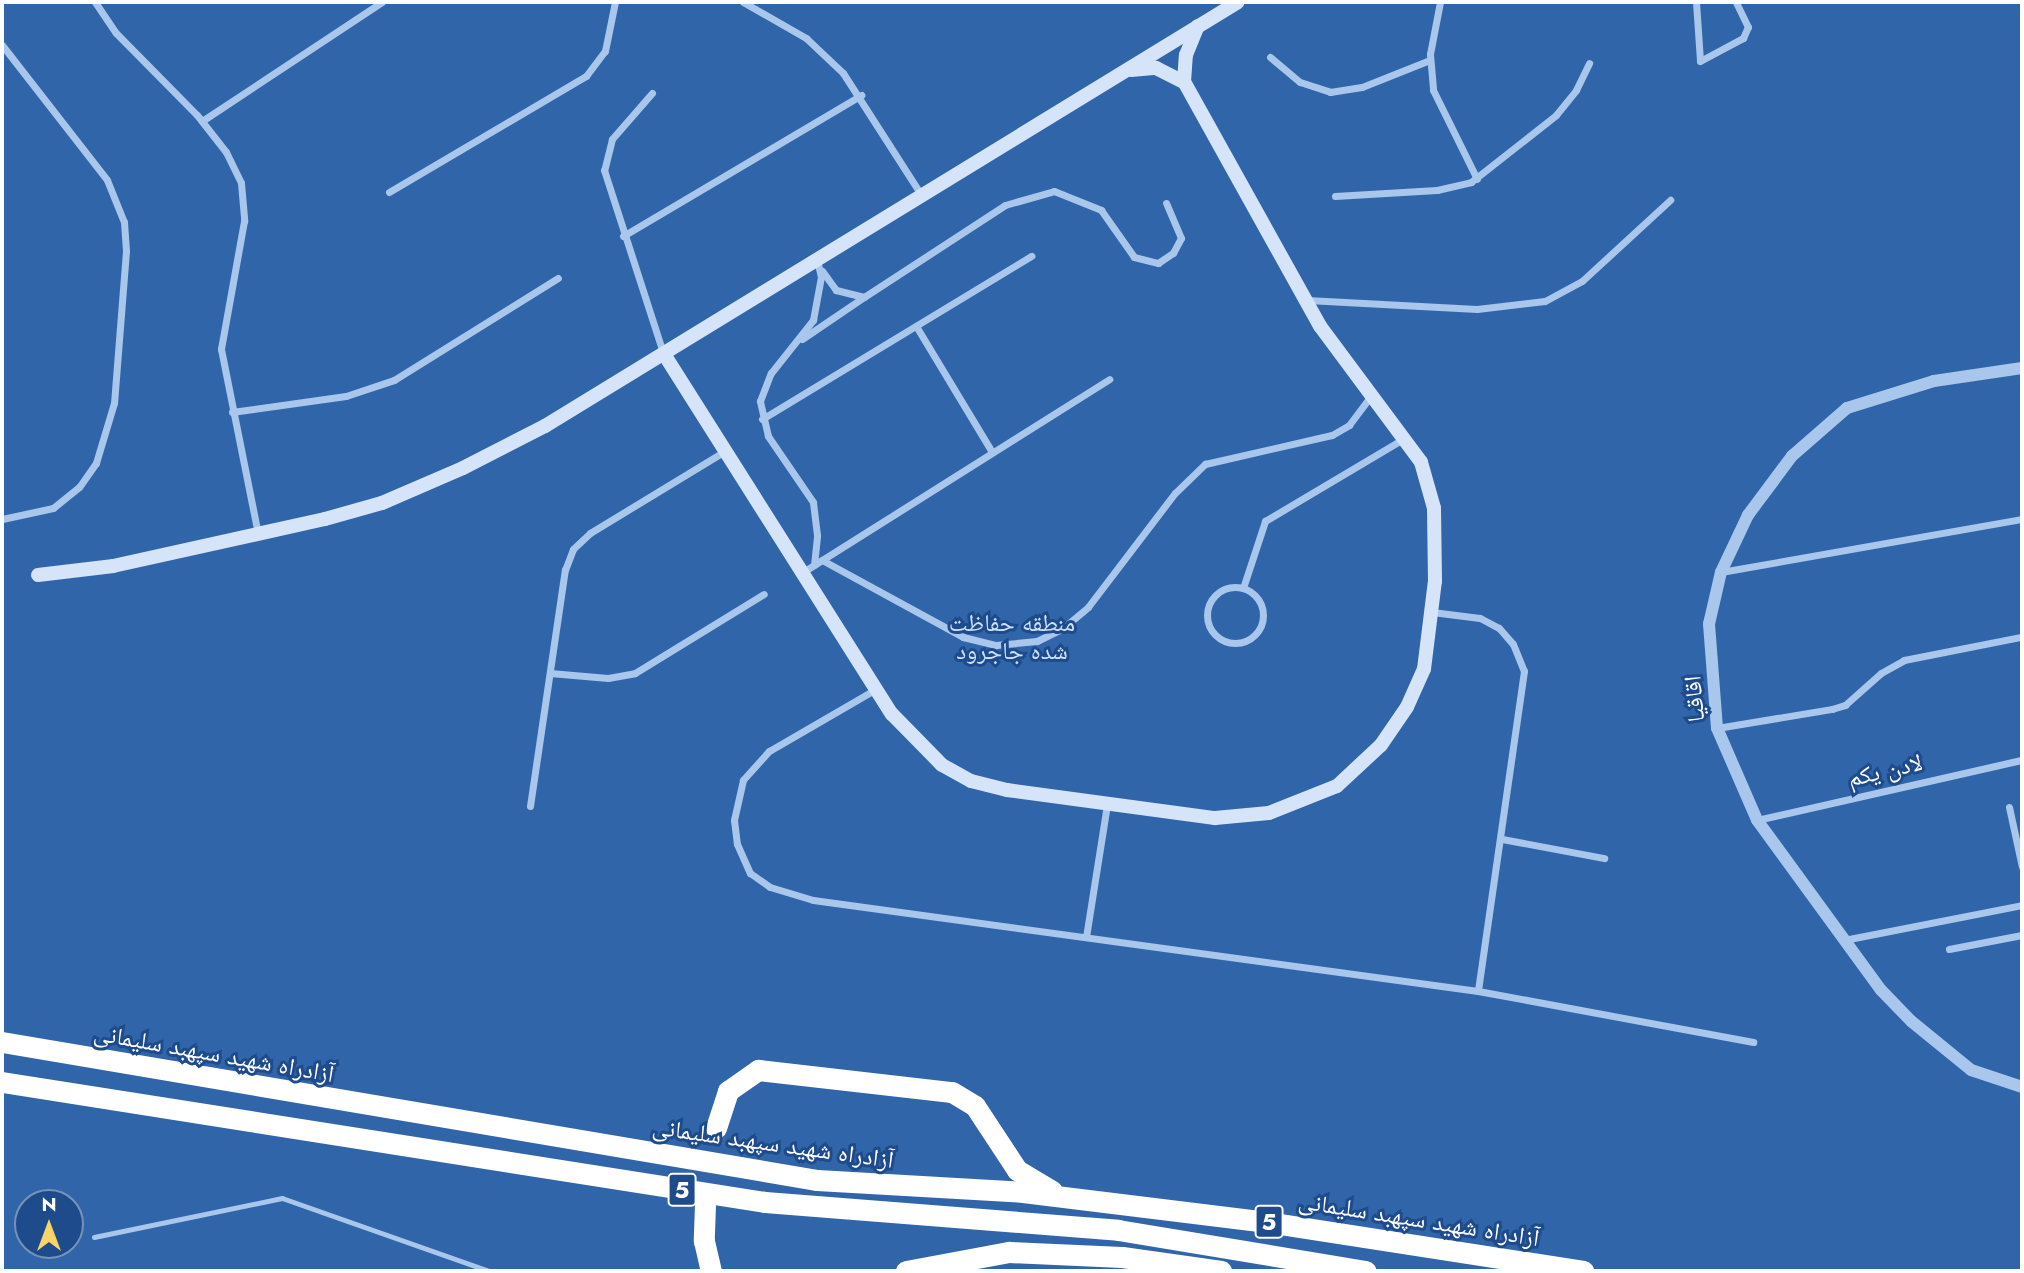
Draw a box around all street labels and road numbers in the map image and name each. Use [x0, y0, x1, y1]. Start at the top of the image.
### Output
street label: اقاقیا [1678, 675, 1710, 723]
street label: لادن یکم [1845, 747, 1925, 793]
street label: آزادراه شهید سپهبد سلیمانی [92, 1018, 336, 1088]
street label: آزادراه شهید سپهبد سلیمانی [651, 1112, 895, 1174]
road number: 5 [666, 1170, 698, 1210]
street label: آزادراه شهید سپهبد سلیمانی [1297, 1186, 1541, 1252]
road number: 5 [1253, 1203, 1285, 1242]

